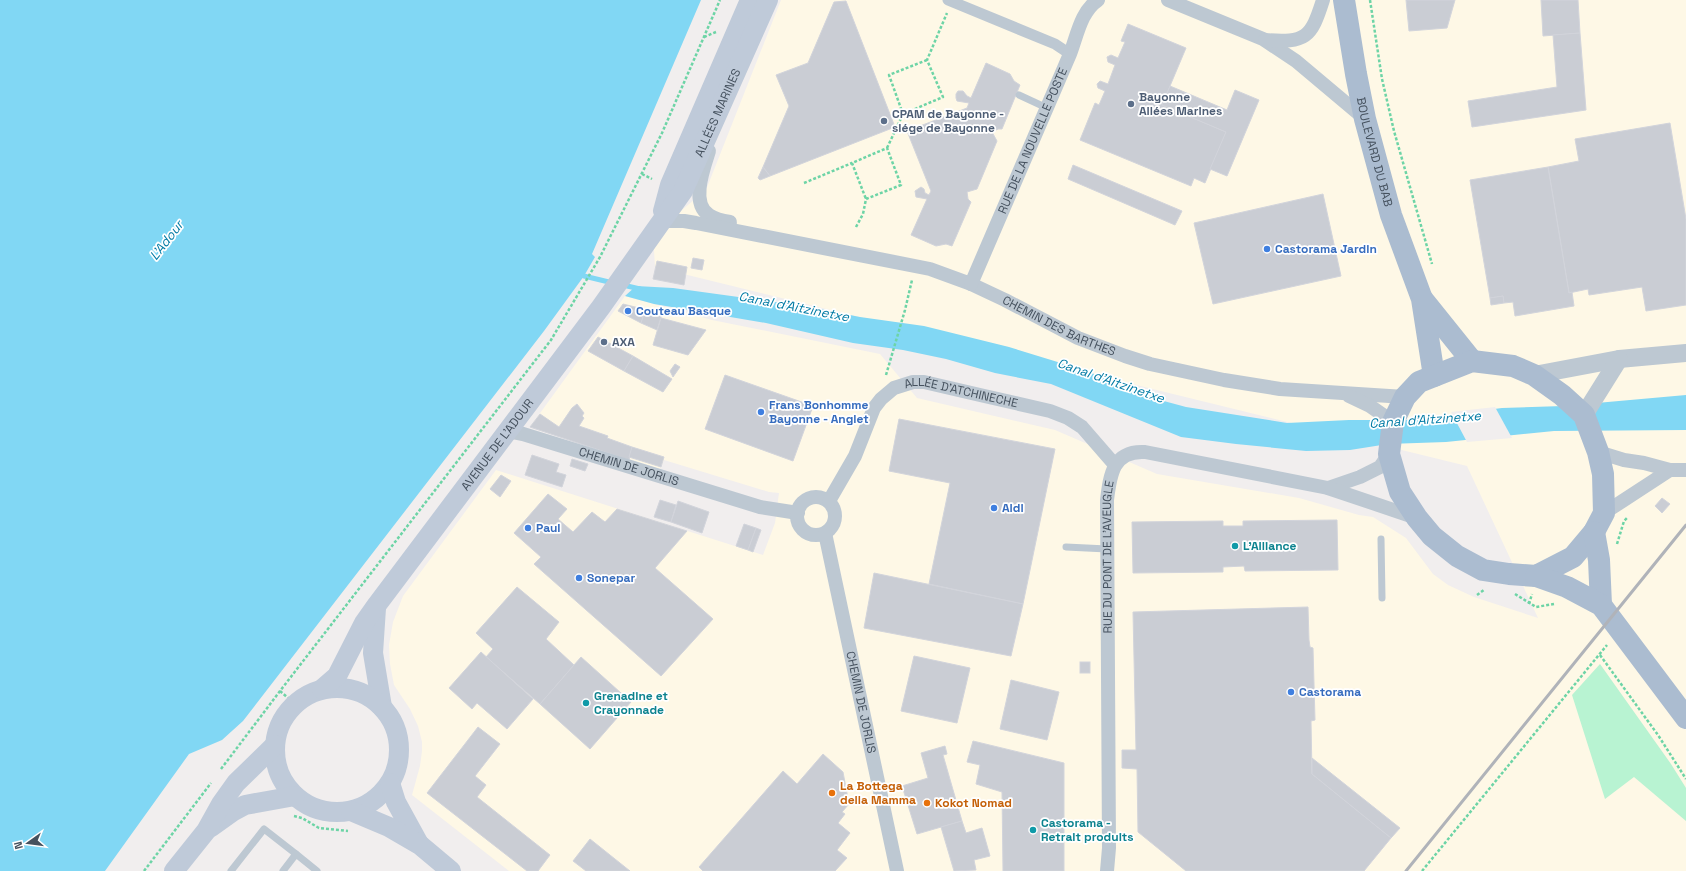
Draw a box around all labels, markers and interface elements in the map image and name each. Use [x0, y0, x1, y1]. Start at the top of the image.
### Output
street label: RUE DE LA NOUVELLE POSTE [994, 65, 1071, 216]
street label: ALLÉES MARINES [691, 66, 744, 160]
place label: Bayonne Allées Marines [1139, 89, 1222, 119]
street label: BOULEVARD DU BAB [1353, 96, 1396, 209]
marker: Bayonne Allées Marines [1126, 99, 1136, 109]
place label: CPAM de Bayonne - siége de Bayonne [892, 106, 1004, 136]
marker: CPAM de Bayonne - siége de Bayonne [879, 116, 889, 126]
water label: L'Adour [146, 216, 188, 263]
place label: Castorama Jardin [1275, 241, 1377, 257]
marker: Castorama Jardin [1262, 244, 1272, 254]
water label: Canal d'Aitzinetxe [737, 287, 852, 326]
street label: CHEMIN DES BARTHES [1000, 292, 1118, 360]
place label: Couteau Basque [636, 303, 731, 319]
marker: Couteau Basque [623, 306, 633, 316]
place label: AXA [612, 334, 635, 350]
marker: AXA [599, 337, 609, 347]
water label: Canal d'Aitzinetxe [1055, 354, 1168, 407]
street label: ALLÉE D'ATCHINECHE [902, 374, 1020, 411]
street label: AVENUE DE L'ADOUR [458, 395, 537, 494]
place label: Frans Bonhomme Bayonne - Anglet [769, 397, 869, 427]
marker: Frans Bonhomme Bayonne - Anglet [756, 407, 766, 417]
water label: Canal d'Aitzinetxe [1369, 407, 1483, 432]
street label: CHEMIN DE JORLIS [577, 444, 681, 490]
street label: RUE DU PONT DE L'AVEUGLE [1099, 479, 1118, 634]
place label: Aldi [1002, 500, 1024, 516]
marker: Aldi [989, 503, 999, 513]
place label: Paul [536, 520, 560, 536]
marker: Paul [523, 523, 533, 533]
place label: L'Alliance [1243, 538, 1297, 554]
marker: L'Alliance [1230, 541, 1240, 551]
place label: Sonepar [587, 570, 636, 586]
marker: Sonepar [574, 573, 584, 583]
street label: CHEMIN DE JORLIS [842, 650, 880, 755]
place label: Castorama [1299, 684, 1361, 700]
marker: Castorama [1286, 687, 1296, 697]
place label: Grenadine et Crayonnade [594, 688, 668, 718]
marker: Grenadine et Crayonnade [581, 698, 591, 708]
place label: La Bottega della Mamma [840, 778, 916, 808]
marker: La Bottega della Mamma [827, 788, 837, 798]
place label: Kokot Nomad [935, 795, 1012, 811]
marker: Kokot Nomad [922, 798, 932, 808]
place label: Castorama - Retrait produits [1041, 815, 1134, 845]
north arrow [8, 823, 48, 863]
marker: Castorama - Retrait produits [1028, 825, 1038, 835]
text: N [11, 840, 26, 851]

